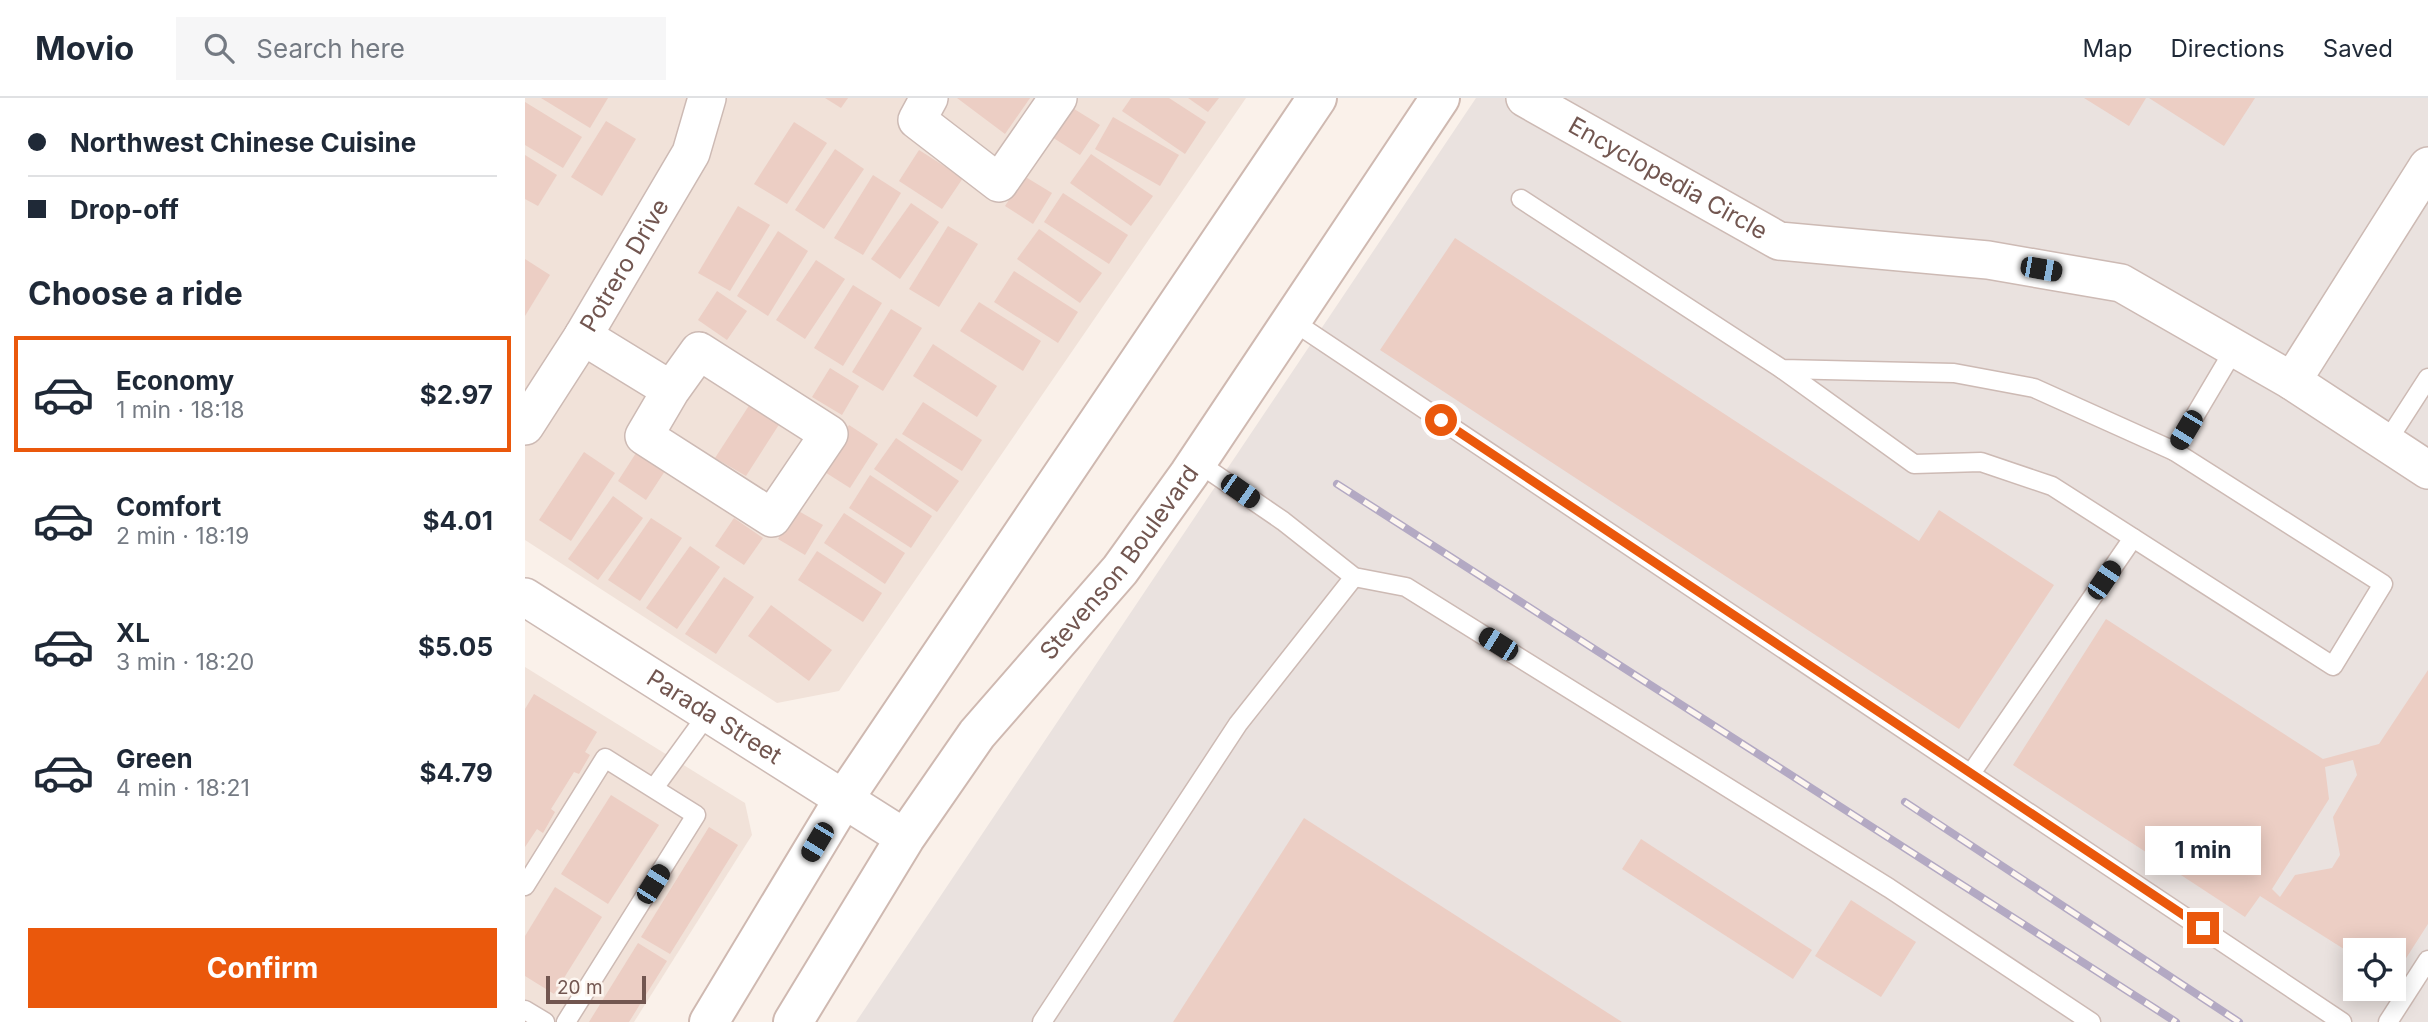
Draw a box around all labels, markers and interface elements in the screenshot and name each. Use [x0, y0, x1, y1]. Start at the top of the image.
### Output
search box [176, 17, 666, 80]
text: Movio [35, 28, 134, 68]
icon: search [200, 29, 238, 67]
text: Search here [256, 33, 405, 64]
text: Map [2083, 34, 2132, 63]
text: Directions [2170, 34, 2285, 63]
text: Saved [2323, 34, 2393, 63]
street label: Encyclopedia Circle [1564, 110, 1773, 246]
text: Northwest Chinese Cuisine [70, 127, 416, 158]
street label: Potrero Drive [574, 193, 675, 337]
text: Drop-off [70, 194, 179, 225]
car [2019, 255, 2064, 283]
text: Choose a ride [28, 274, 243, 313]
icon: car [32, 363, 95, 426]
text: Economy [116, 365, 234, 396]
text: $2.97 [420, 379, 493, 410]
text: 1 min · 18:18 [116, 396, 245, 424]
route start [1425, 404, 1457, 436]
car [2167, 407, 2206, 453]
street label: Stevenson Boulevard [1034, 459, 1205, 665]
car [1217, 470, 1264, 512]
icon: car [32, 489, 95, 552]
text: Comfort [116, 491, 221, 522]
text: $4.01 [423, 505, 493, 536]
text: 2 min · 18:19 [116, 522, 249, 550]
car [2084, 557, 2125, 603]
icon: car [32, 615, 95, 678]
text: XL [116, 617, 150, 648]
car [1475, 624, 1522, 664]
text: $5.05 [418, 631, 493, 662]
text: 3 min · 18:20 [116, 648, 254, 676]
street label: Parada Street [642, 663, 787, 770]
icon: car [32, 741, 95, 804]
text: Green [116, 743, 193, 774]
text: $4.79 [419, 757, 493, 788]
text: 4 min · 18:21 [116, 774, 250, 802]
car [798, 819, 837, 865]
callout: 1 min [2145, 826, 2261, 876]
text: 1 min [2175, 836, 2231, 864]
car [633, 861, 674, 907]
route end [2187, 912, 2219, 944]
button: Confirm [28, 928, 497, 1008]
map controls [2343, 938, 2406, 1001]
button: locate [2343, 938, 2406, 1001]
scale bar [546, 973, 646, 1005]
text: 20 m [557, 976, 603, 999]

